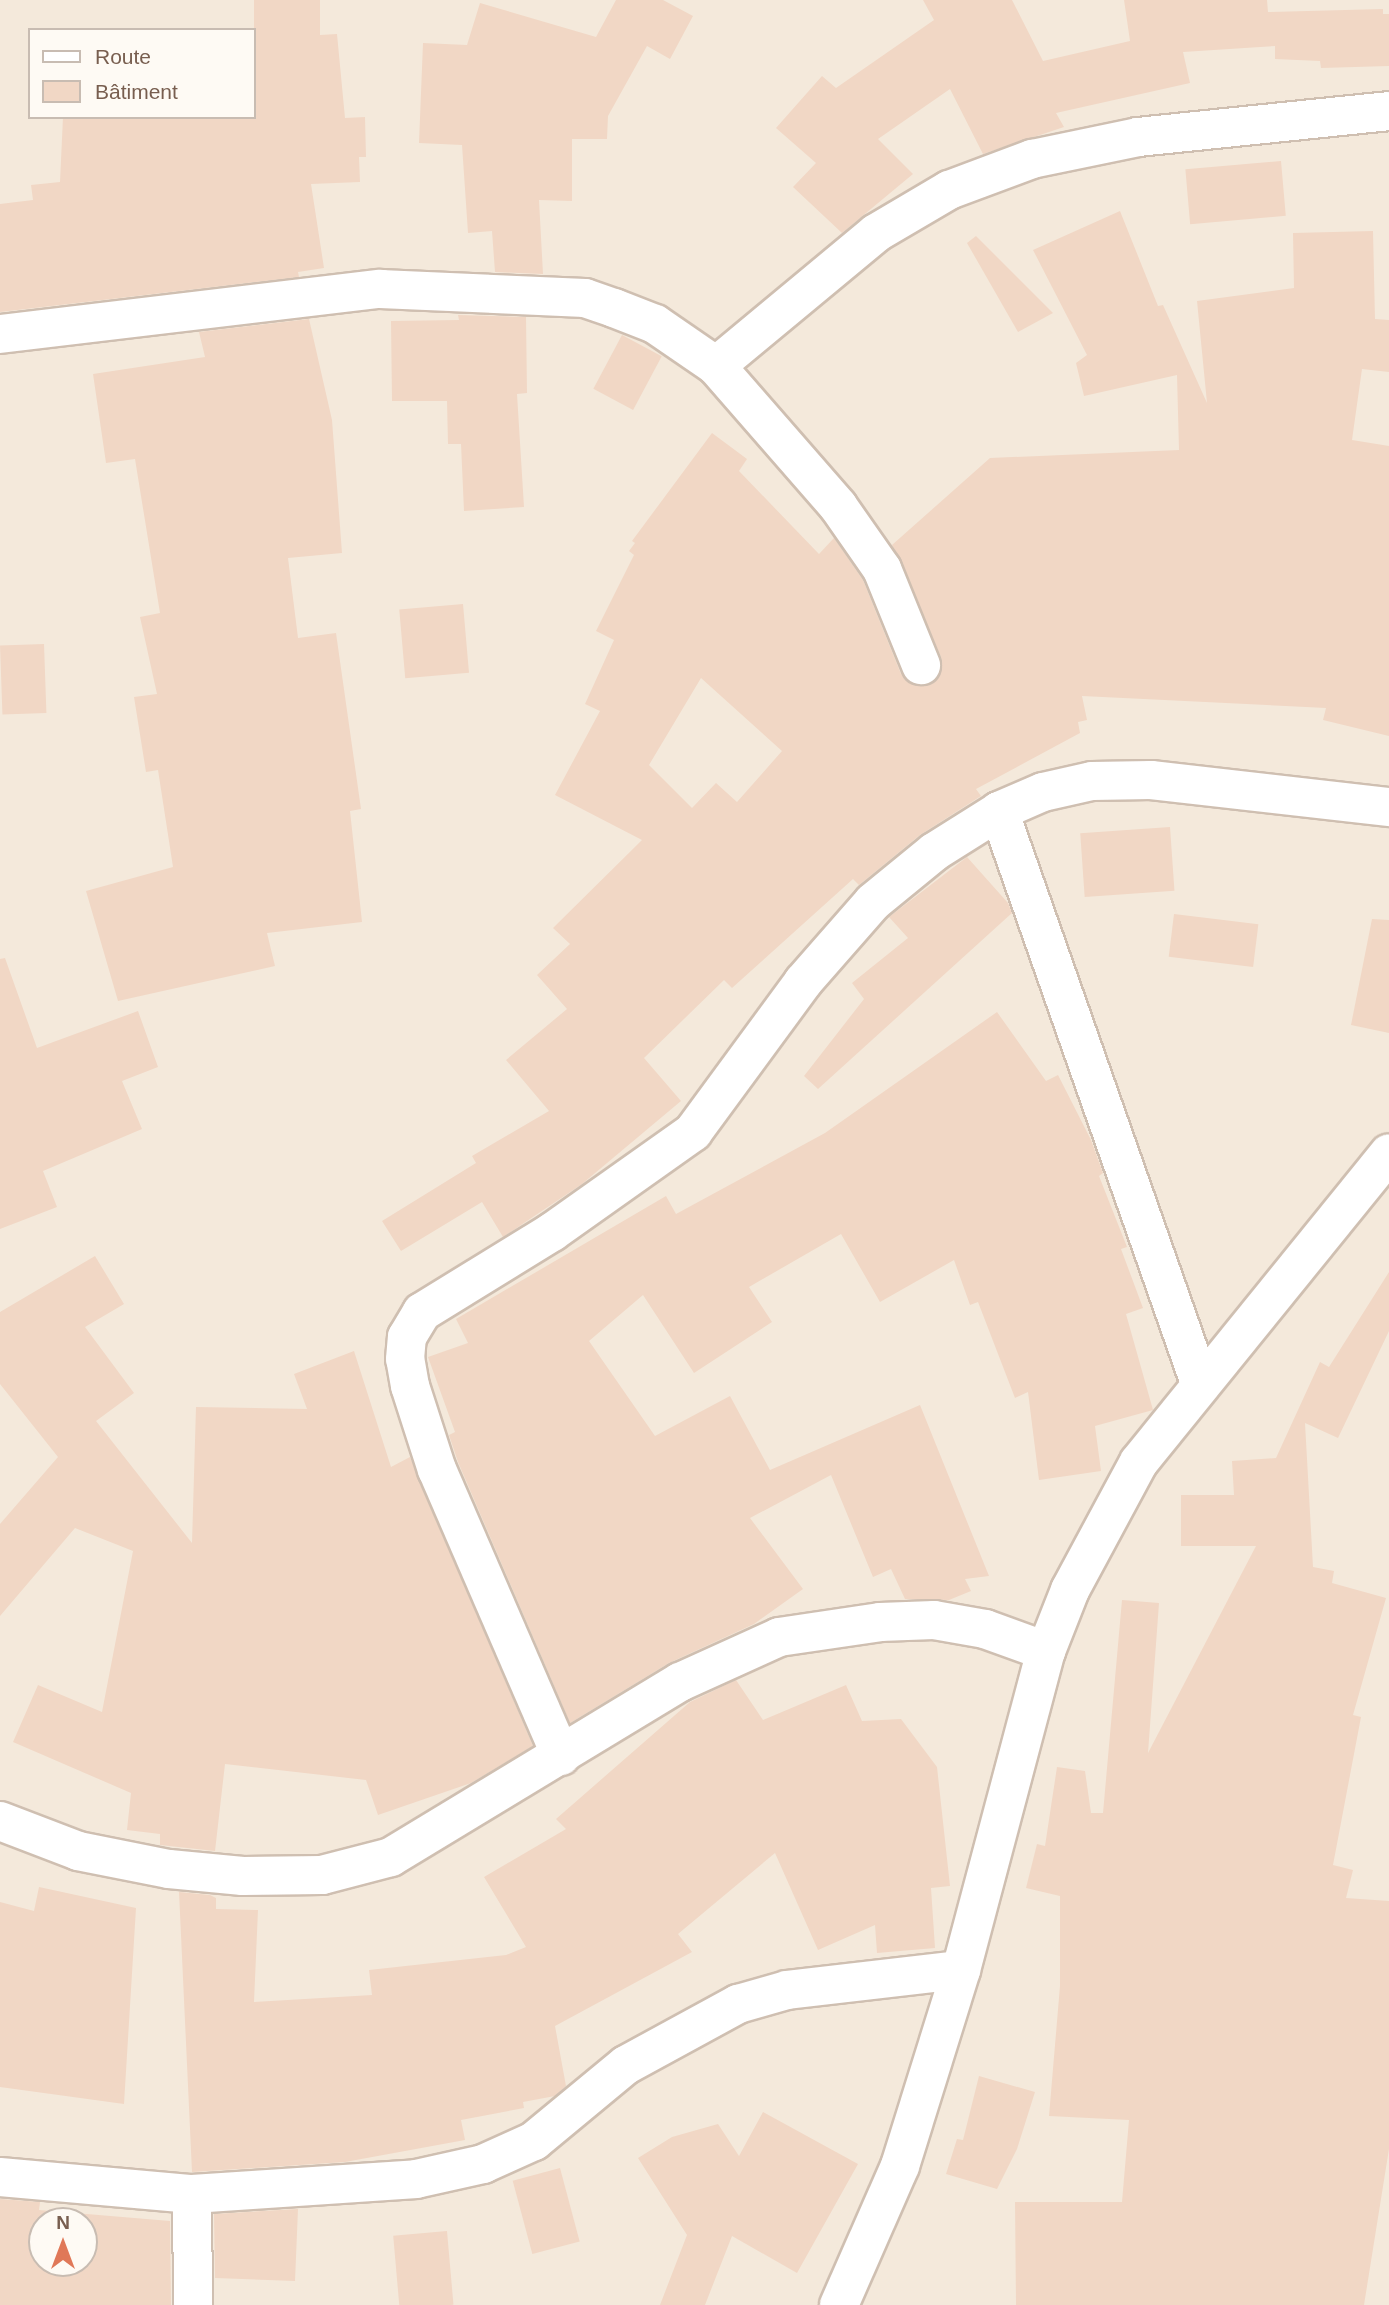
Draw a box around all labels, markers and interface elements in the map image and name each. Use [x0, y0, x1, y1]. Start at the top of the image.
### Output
legend [28, 28, 256, 119]
text: Route [95, 45, 151, 68]
text: Bâtiment [95, 80, 178, 103]
north arrow [28, 2207, 98, 2277]
text: N [56, 2212, 70, 2233]

